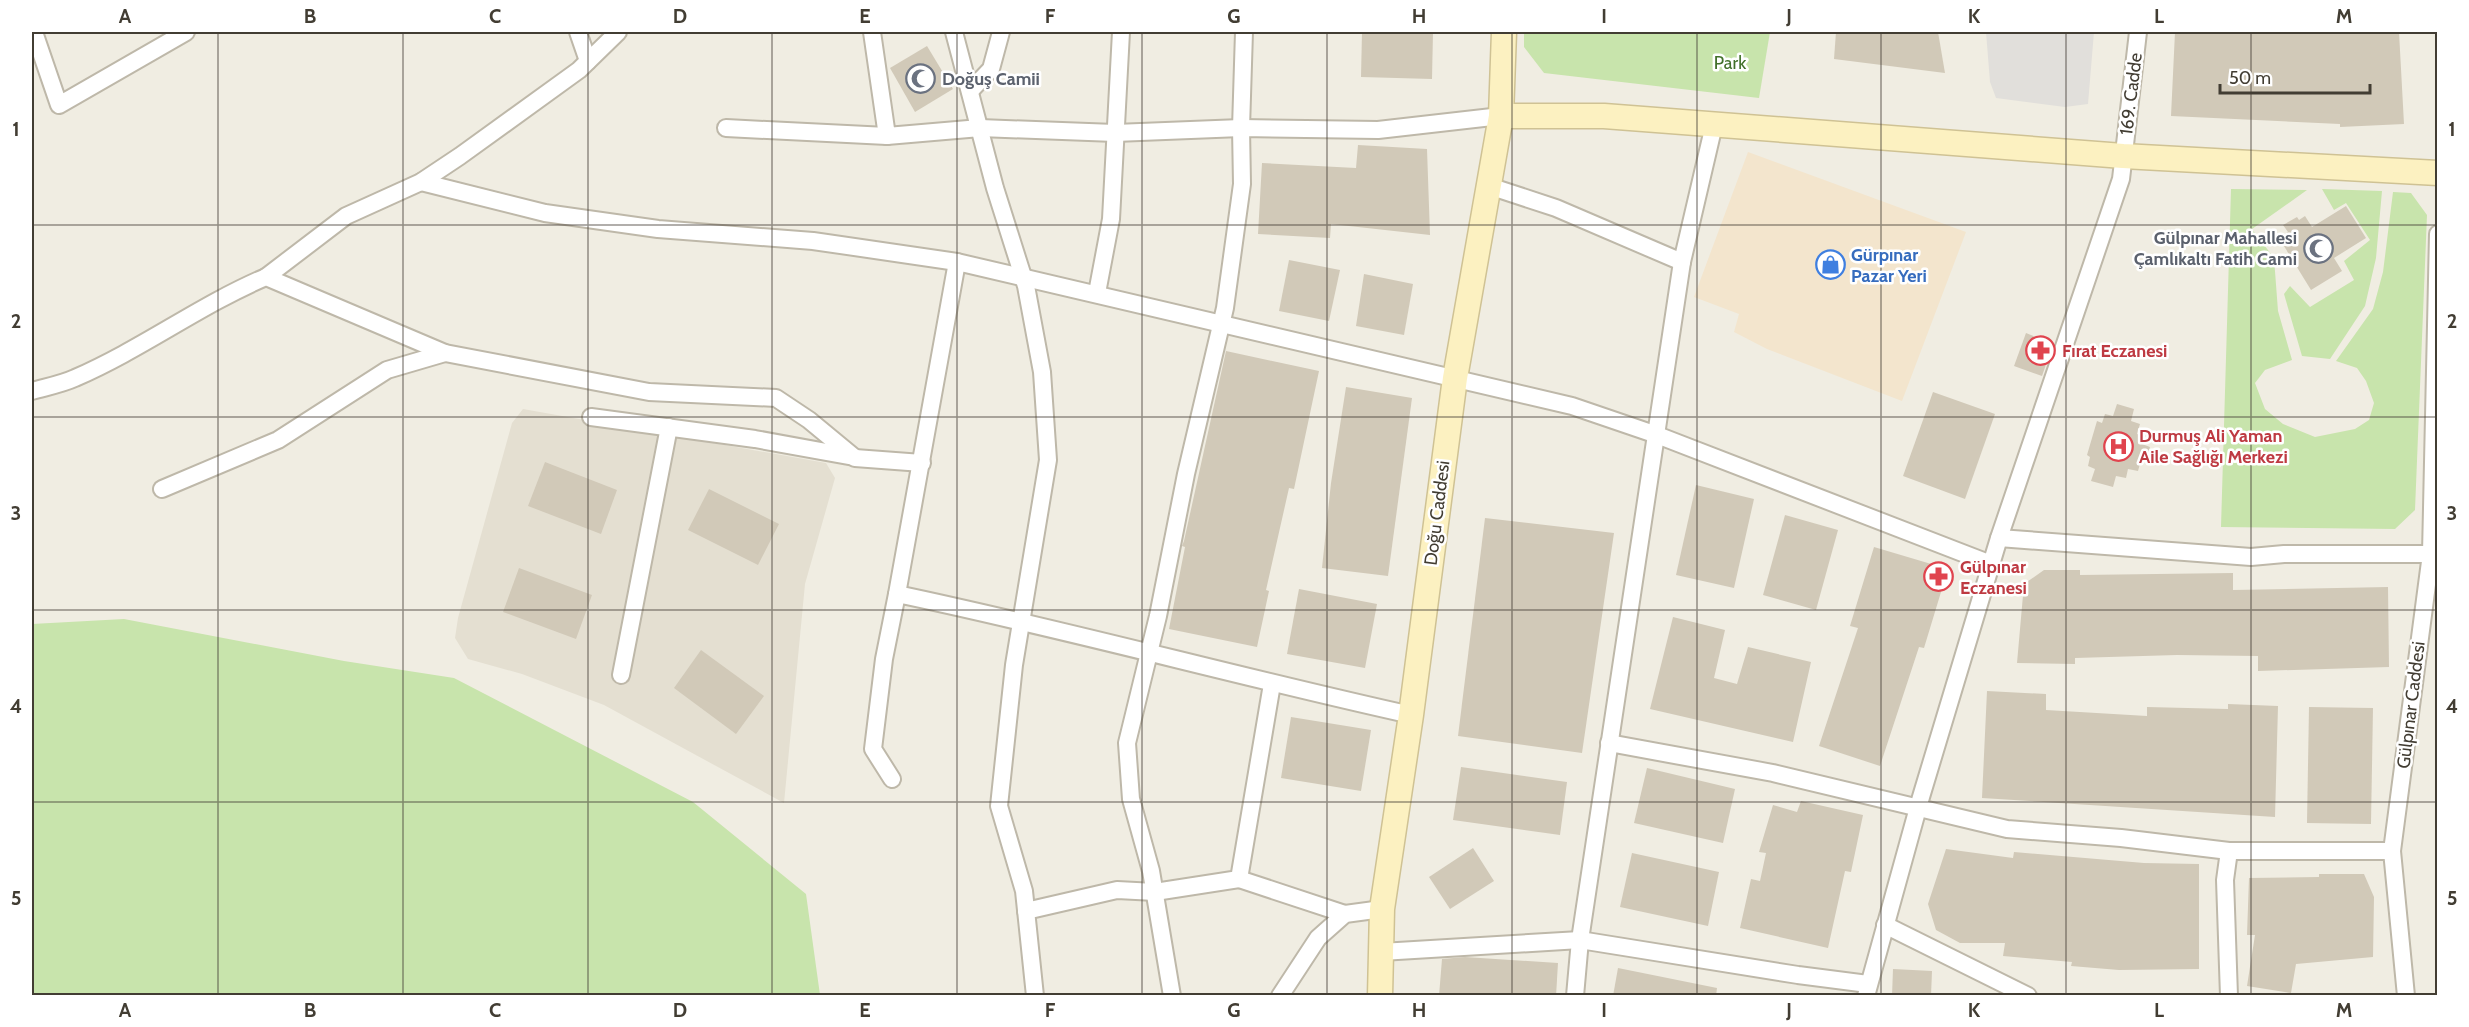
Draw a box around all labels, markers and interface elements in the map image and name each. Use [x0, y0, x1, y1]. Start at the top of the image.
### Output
text: A [119, 4, 132, 28]
text: B [304, 4, 316, 28]
text: C [489, 4, 501, 28]
text: D [673, 4, 687, 28]
text: E [859, 4, 871, 28]
text: F [1045, 4, 1056, 28]
text: G [1227, 4, 1241, 28]
text: H [1412, 4, 1426, 28]
text: I [1601, 4, 1607, 28]
text: J [1785, 4, 1792, 28]
text: K [1968, 4, 1981, 28]
text: L [2154, 4, 2164, 28]
text: M [2336, 4, 2352, 28]
park label: Park [1714, 52, 1747, 74]
street label: 169. Cadde [2115, 52, 2147, 136]
scale bar [2220, 57, 2370, 95]
mosque icon: Doğuş Camii [905, 63, 937, 95]
text: 50 m [2229, 67, 2271, 89]
place label: Doğuş Camii [942, 68, 1040, 90]
text: 1 [12, 117, 20, 141]
text: 1 [2448, 117, 2456, 141]
place label: Gülpınar Mahallesi Çamlıkaltı Fatih Cami [2134, 227, 2297, 270]
mosque icon: Gülpınar Mahallesi Çamlıkaltı Fatih Cami [2302, 232, 2334, 264]
place label: Gürpınar Pazar Yeri [1851, 244, 1927, 287]
shop icon: Gürpınar Pazar Yeri [1814, 249, 1846, 281]
text: 2 [11, 309, 21, 333]
text: 2 [2447, 309, 2457, 333]
pharmacy icon: Fırat Eczanesi [2025, 335, 2057, 367]
place label: Fırat Eczanesi [2062, 340, 2167, 362]
place label: Durmuş Ali Yaman Aile Sağlığı Merkezi [2139, 425, 2288, 468]
hospital icon: Durmuş Ali Yaman Aile Sağlığı Merkezi [2102, 430, 2134, 462]
street label: Doğu Caddesi [1420, 459, 1454, 567]
text: 3 [11, 501, 21, 525]
text: 3 [2447, 501, 2457, 525]
place label: Gülpınar Eczanesi [1960, 556, 2027, 599]
pharmacy icon: Gülpınar Eczanesi [1923, 561, 1955, 593]
street label: Gülpınar Caddesi [2392, 640, 2430, 770]
text: 4 [10, 694, 22, 718]
text: 4 [2446, 694, 2458, 718]
text: 5 [11, 886, 21, 910]
text: 5 [2447, 886, 2457, 910]
text: A [119, 998, 132, 1022]
text: B [304, 998, 316, 1022]
text: C [489, 998, 501, 1022]
text: D [673, 998, 687, 1022]
text: E [859, 998, 871, 1022]
text: F [1045, 998, 1056, 1022]
text: G [1227, 998, 1241, 1022]
text: H [1412, 998, 1426, 1022]
text: I [1601, 998, 1607, 1022]
text: J [1785, 998, 1792, 1022]
text: K [1968, 998, 1981, 1022]
text: L [2154, 998, 2164, 1022]
text: M [2336, 998, 2352, 1022]

